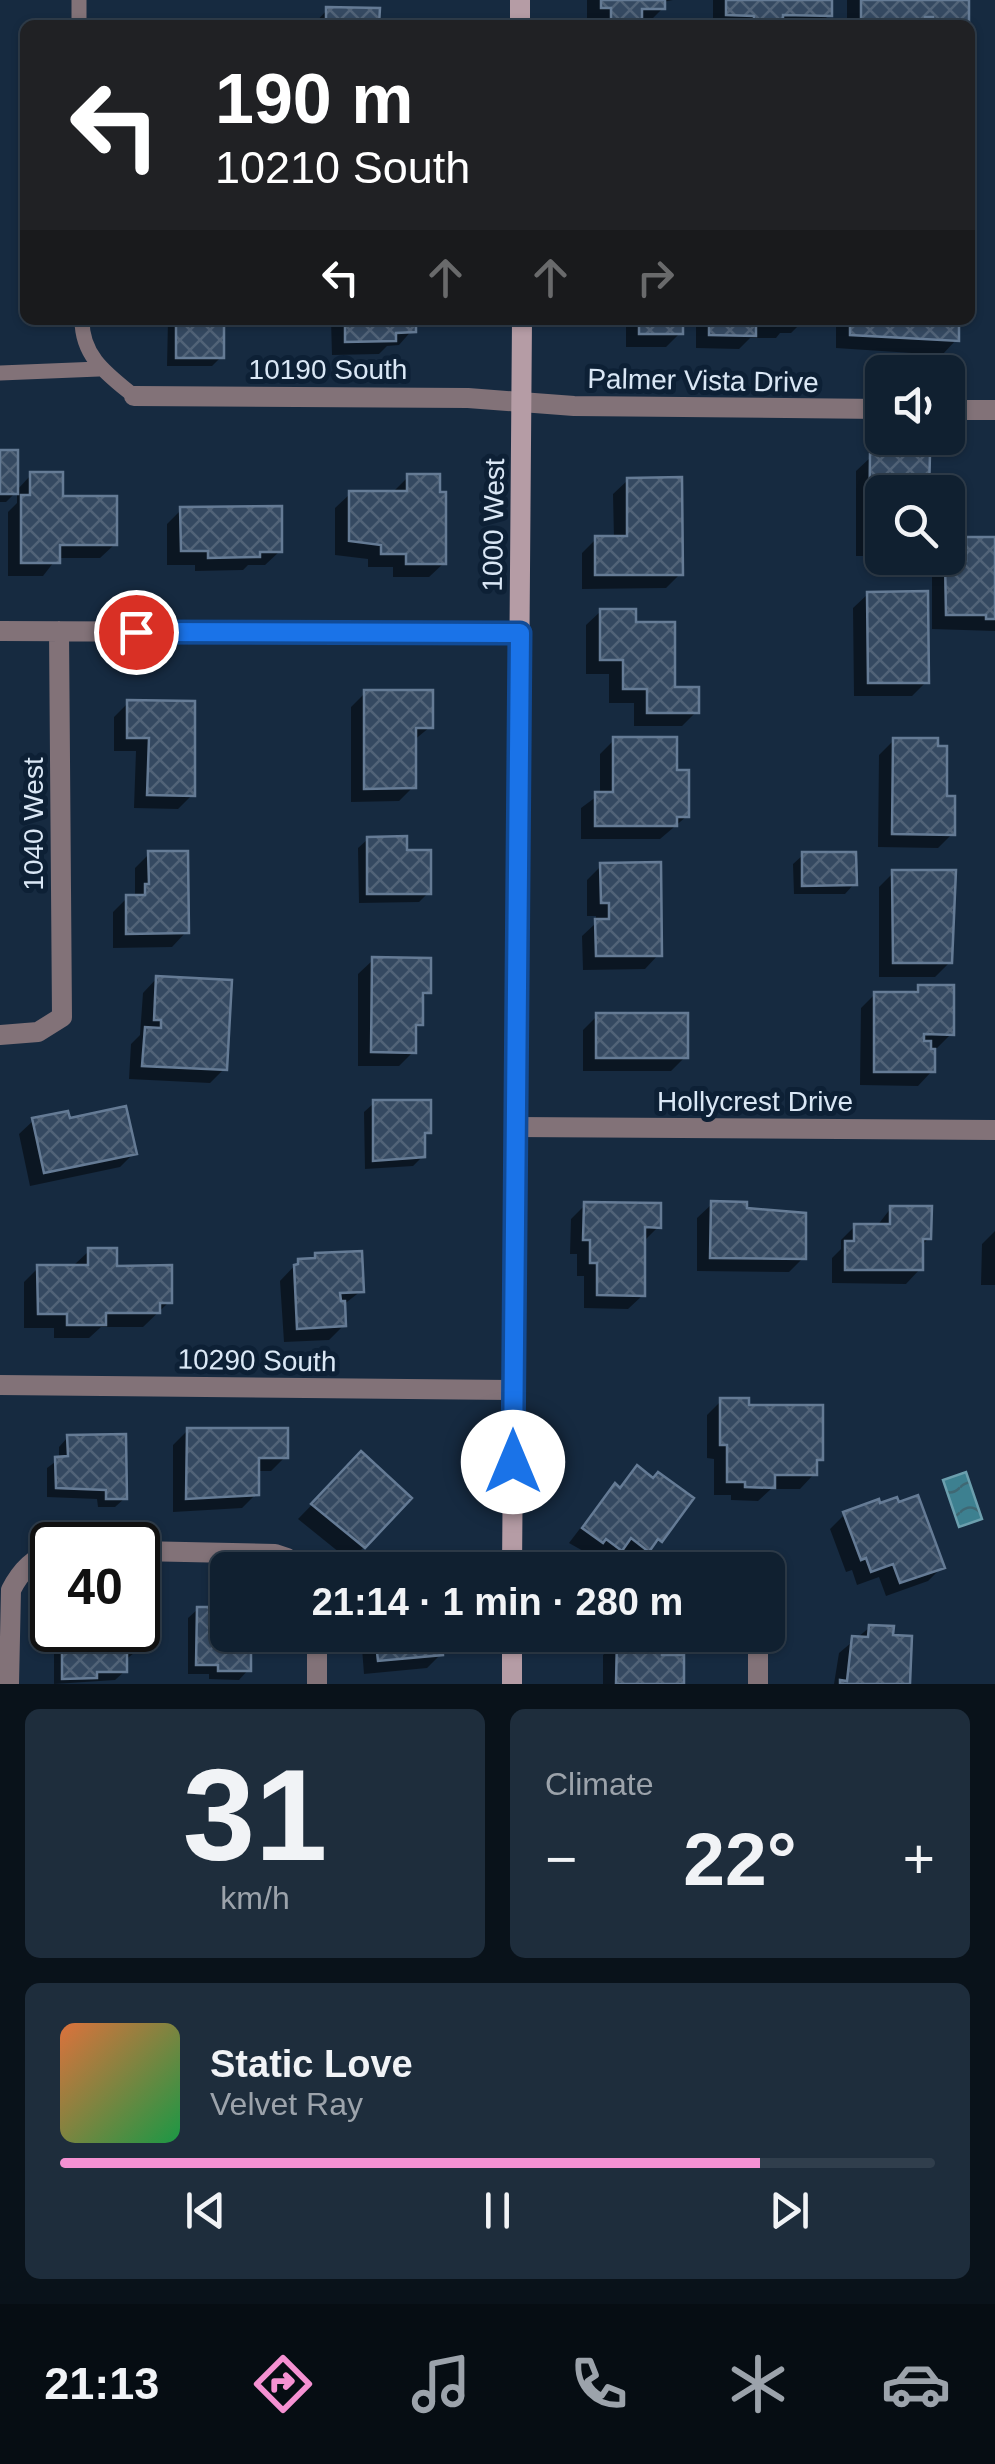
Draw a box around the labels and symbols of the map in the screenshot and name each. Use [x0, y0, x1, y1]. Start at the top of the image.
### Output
street label: 10190 South [249, 354, 407, 385]
street label: Palmer Vista Drive [587, 363, 819, 398]
street label: 1000 West [477, 458, 510, 592]
pin [94, 590, 179, 675]
street label: 1040 West [18, 757, 49, 891]
street label: Hollycrest Drive [657, 1086, 853, 1117]
street label: 10290 South [177, 1344, 337, 1377]
position arrow [461, 1410, 565, 1514]
speed limit sign: 40 [30, 1522, 160, 1652]

